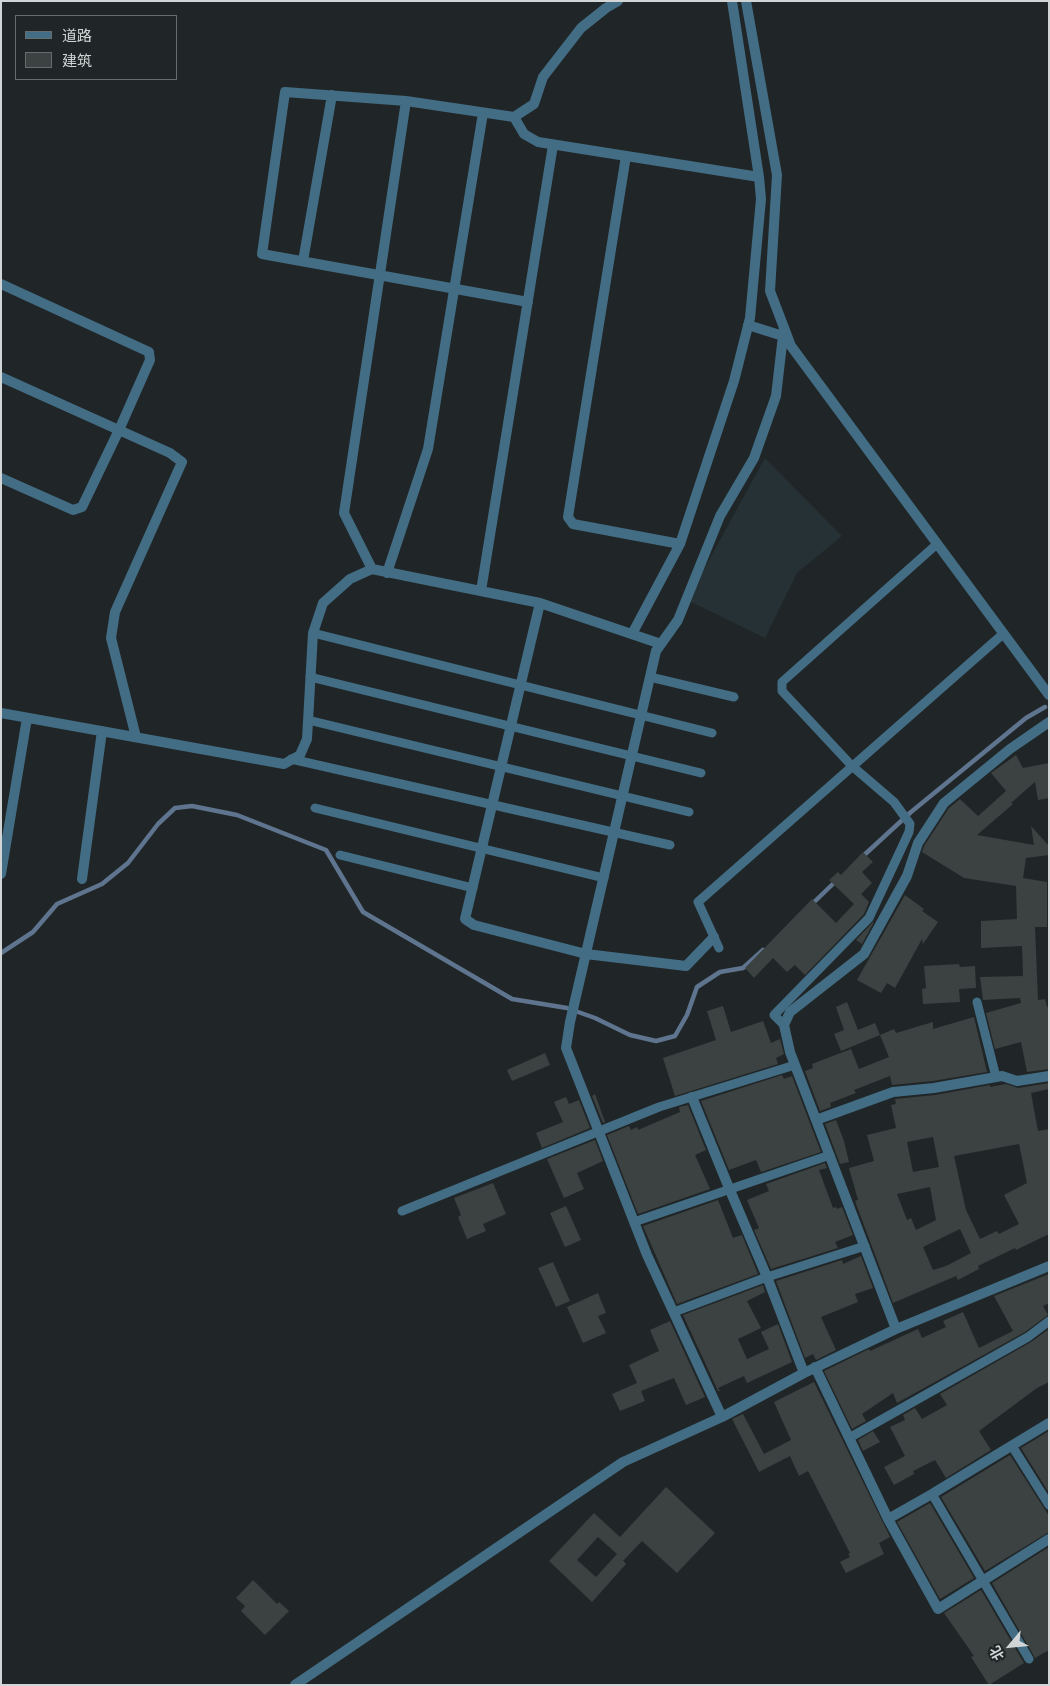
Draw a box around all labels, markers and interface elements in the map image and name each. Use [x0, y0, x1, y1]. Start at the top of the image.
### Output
legend [15, 15, 178, 80]
text: 道路 [62, 26, 92, 44]
text: 建筑 [62, 51, 92, 69]
north arrow [985, 1621, 1035, 1671]
text: 北 [986, 1643, 1007, 1663]

